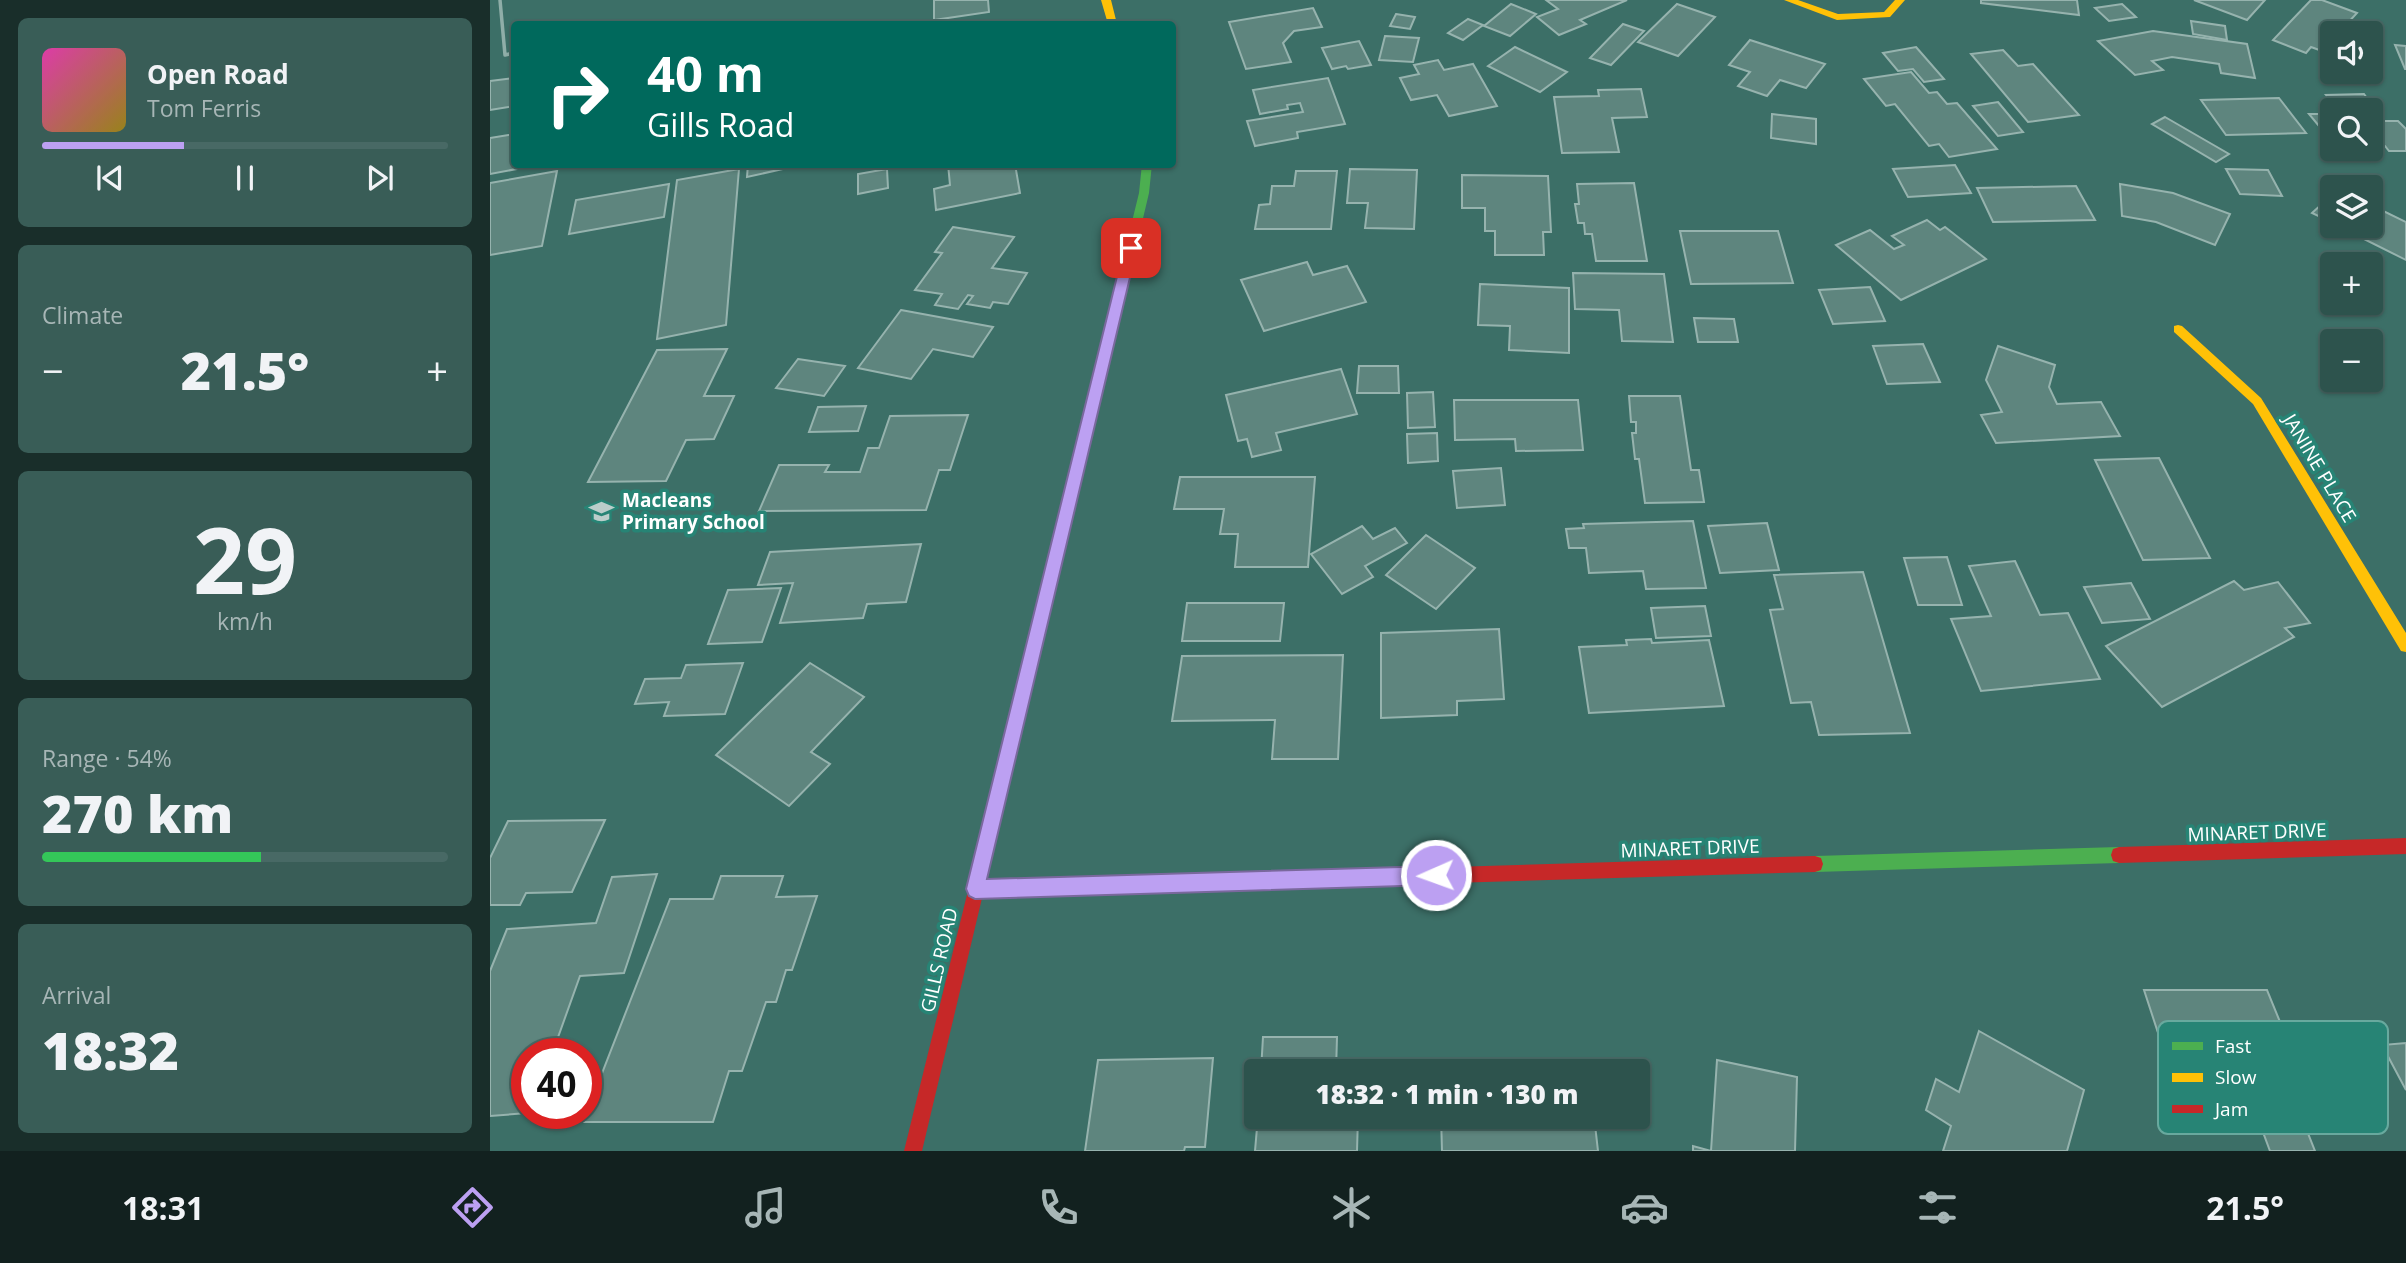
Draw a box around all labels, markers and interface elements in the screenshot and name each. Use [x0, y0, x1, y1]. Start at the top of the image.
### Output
map controls [2320, 21, 2383, 392]
button: sound [2320, 21, 2383, 84]
text: 40 m [647, 40, 764, 106]
icon: right [532, 49, 623, 140]
text: Open Road [147, 56, 289, 92]
text: Tom Ferris [147, 92, 261, 124]
button: search [2320, 98, 2383, 161]
text: Gills Road [647, 103, 794, 146]
icon: previous [91, 159, 129, 197]
icon: pause [226, 159, 264, 197]
icon: next [361, 159, 399, 197]
button: layers [2320, 175, 2383, 238]
pin [1101, 218, 1161, 278]
icon: arrive [1112, 229, 1150, 267]
button: + [2320, 252, 2383, 315]
text: Climate [42, 299, 123, 331]
button: − [2320, 329, 2383, 392]
text: 21.5° [181, 334, 309, 405]
text: − [42, 344, 64, 396]
text: + [426, 344, 448, 396]
street label: JANINE PLACE [2276, 407, 2363, 527]
place label: Macleans Primary School [622, 487, 765, 535]
text: 29 [193, 497, 297, 621]
school or university icon: Macleans Primary School [588, 497, 616, 525]
text: km/h [217, 605, 273, 637]
text: Range · 54% [42, 742, 172, 774]
text: 270 km [42, 777, 233, 848]
street label: MINARET DRIVE [2187, 817, 2327, 847]
street label: MINARET DRIVE [1620, 833, 1760, 863]
position arrow [1399, 838, 1473, 912]
street label: GILLS ROAD [914, 905, 964, 1015]
text: Arrival [42, 979, 111, 1011]
text: 18:32 [42, 1014, 179, 1085]
legend [2158, 1021, 2388, 1134]
text: Fast [2215, 1033, 2251, 1059]
speed limit sign: 40 [511, 1038, 602, 1129]
text: Slow [2215, 1064, 2257, 1090]
text: 18:32 · 1 min · 130 m [1316, 1076, 1578, 1112]
text: Jam [2213, 1096, 2248, 1122]
icon: directions [448, 1183, 497, 1232]
icon: music [741, 1183, 790, 1232]
icon: phone [1034, 1183, 1083, 1232]
icon: climate [1327, 1183, 1376, 1232]
icon: car [1620, 1183, 1669, 1232]
icon: filters [1913, 1183, 1962, 1232]
text: 18:31 [122, 1186, 204, 1229]
text: 21.5° [2206, 1186, 2284, 1229]

